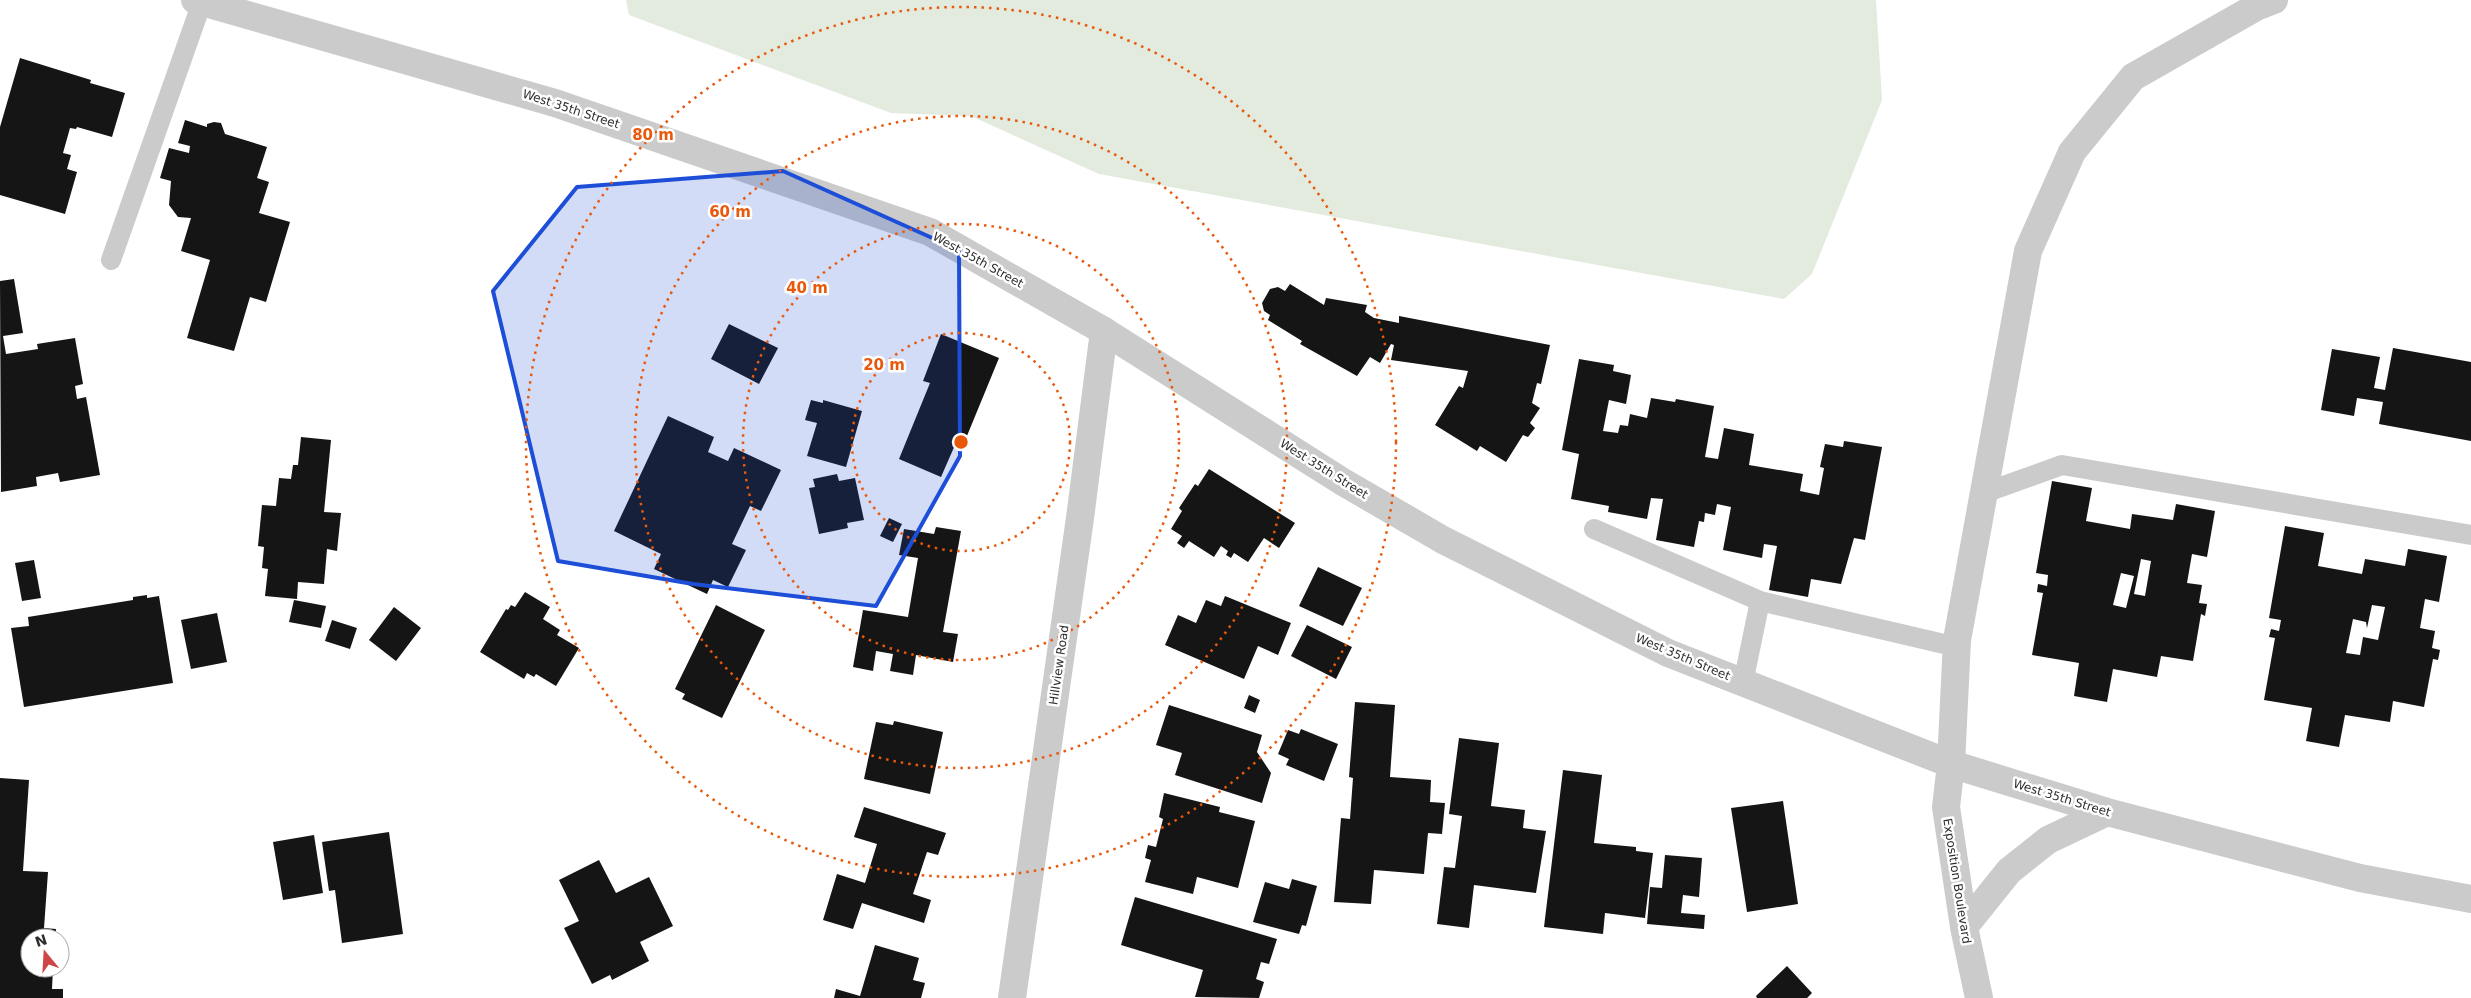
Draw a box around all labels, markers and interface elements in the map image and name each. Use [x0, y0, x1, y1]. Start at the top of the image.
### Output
street label: West 35th Street [521, 87, 622, 131]
text: 80 m [632, 126, 674, 144]
text: 60 m [709, 203, 751, 221]
street label: West 35th Street [930, 229, 1026, 291]
text: 40 m [786, 279, 828, 297]
text: 20 m [863, 356, 905, 374]
centre of rings [952, 433, 970, 451]
street label: West 35th Street [1277, 436, 1371, 502]
street label: Hillview Road [1046, 624, 1072, 706]
street label: West 35th Street [1634, 631, 1733, 683]
street label: West 35th Street [2012, 777, 2113, 820]
street label: Exposition Boulevard [1940, 817, 1974, 945]
north arrow [20, 928, 70, 978]
text: N [33, 931, 49, 950]

